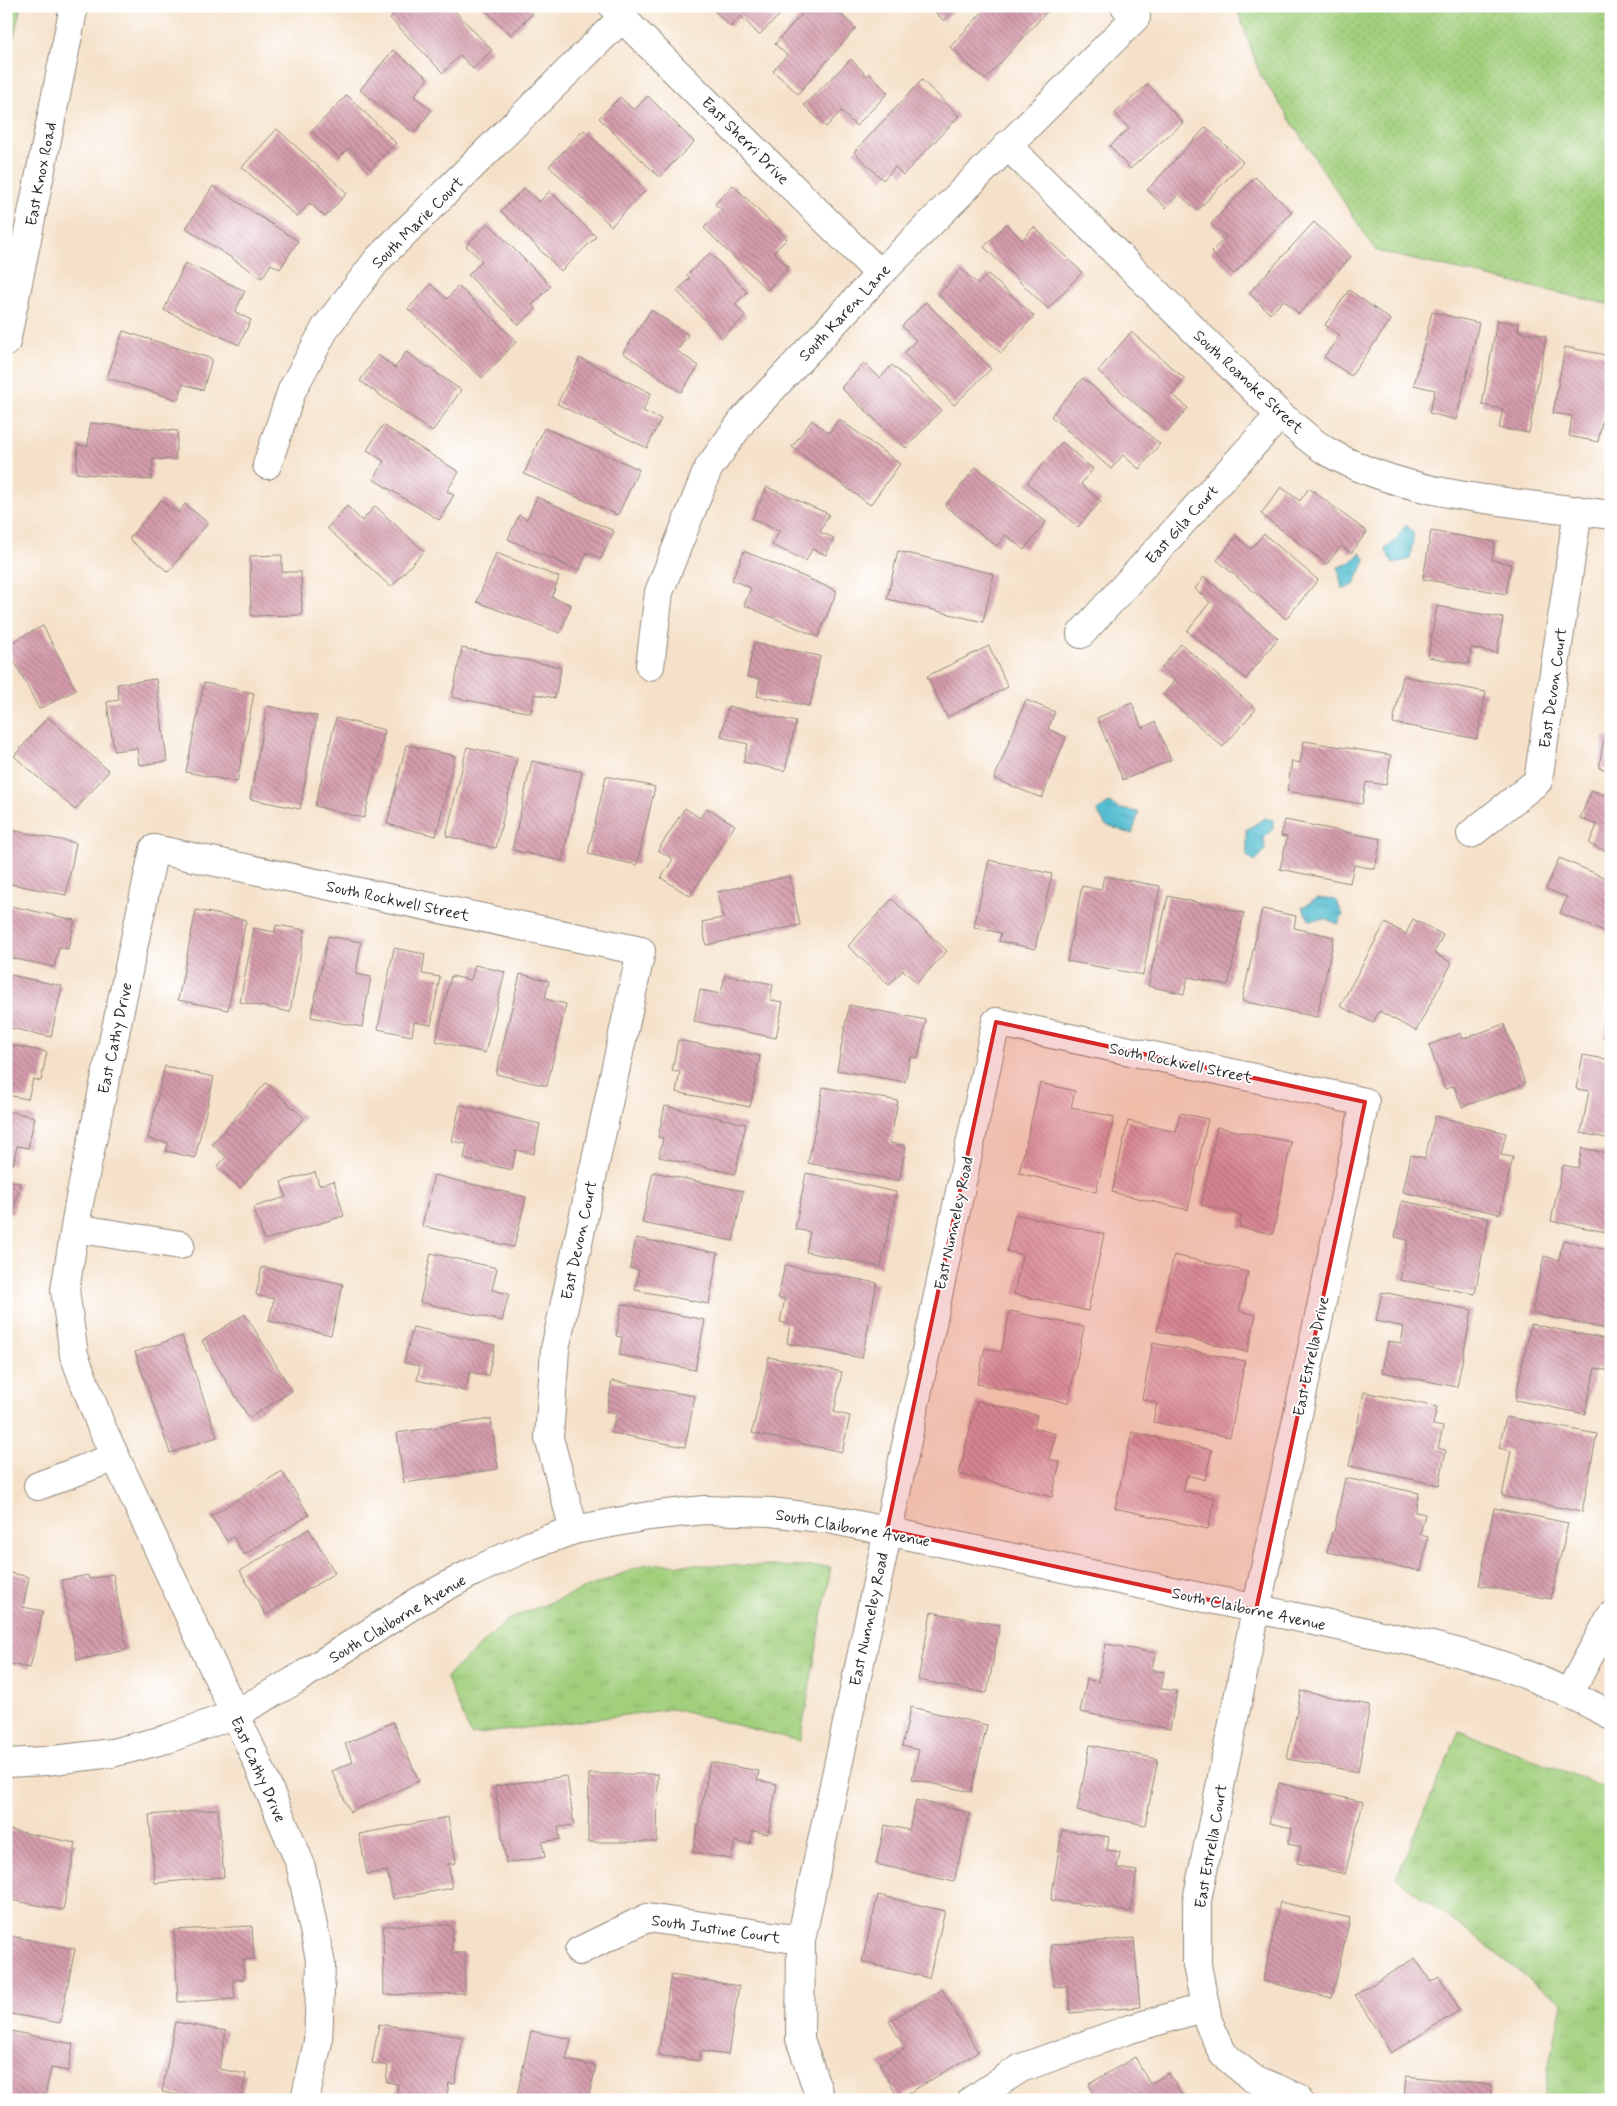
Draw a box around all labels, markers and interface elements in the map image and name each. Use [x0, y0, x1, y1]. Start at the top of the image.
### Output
street label: East Sherri Drive [697, 93, 793, 190]
street label: East Knox Road [21, 121, 62, 228]
street label: South Marie Court [368, 172, 469, 274]
street label: South Karen Lane [795, 260, 896, 366]
street label: South Roanoke Street [1188, 325, 1308, 439]
street label: East Gila Court [1141, 481, 1223, 569]
street label: East Devon Court [1535, 626, 1572, 750]
street label: South Rockwell Street [324, 876, 472, 927]
street label: East Cathy Drive [93, 981, 138, 1096]
street label: South Rockwell Street [1107, 1038, 1255, 1089]
street label: East Nunneley Road [930, 1155, 979, 1292]
street label: East Devon Court [557, 1178, 602, 1302]
street label: East Estrella Drive [1288, 1294, 1334, 1418]
street label: South Claiborne Avenue [774, 1505, 932, 1552]
street label: East Nunneley Road [845, 1551, 894, 1688]
street label: South Claiborne Avenue [325, 1570, 470, 1669]
street label: South Claiborne Avenue [1170, 1583, 1328, 1636]
street label: East Cathy Drive [225, 1713, 290, 1826]
street label: East Estrella Court [1190, 1782, 1233, 1910]
street label: South Justine Court [650, 1910, 782, 1949]

